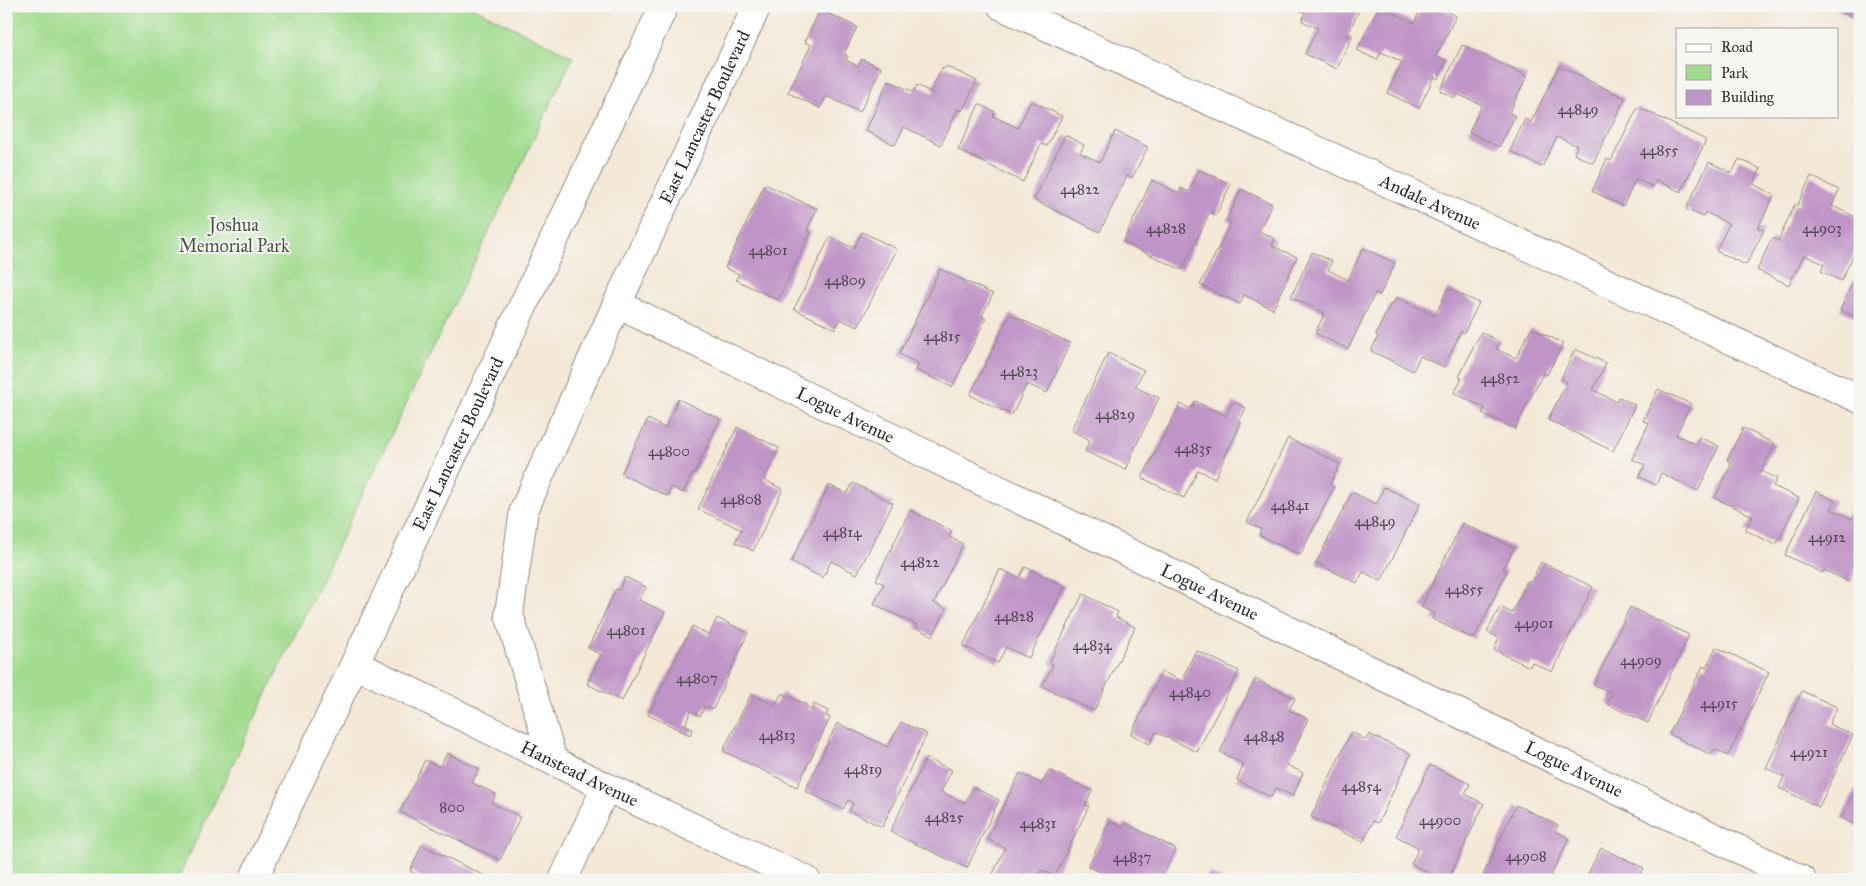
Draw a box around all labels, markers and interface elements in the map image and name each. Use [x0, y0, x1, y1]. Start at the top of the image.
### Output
street label: East Lancaster Boulevard [655, 27, 755, 207]
legend [1676, 28, 1838, 118]
text: Road [1721, 38, 1753, 56]
text: Park [1721, 64, 1748, 82]
text: Building [1721, 88, 1775, 106]
house number: 44849 [1557, 100, 1599, 118]
house number: 44855 [1640, 141, 1678, 159]
street label: Andale Avenue [1375, 169, 1484, 235]
house number: 44822 [1060, 180, 1100, 198]
park label: Joshua Memorial Park [179, 214, 290, 257]
house number: 44828 [1146, 219, 1186, 237]
house number: 44903 [1802, 219, 1842, 237]
house number: 44801 [748, 241, 788, 259]
house number: 44809 [824, 271, 866, 289]
house number: 44815 [923, 327, 961, 345]
street label: East Lancaster Boulevard [408, 354, 508, 534]
house number: 44823 [1000, 362, 1038, 380]
house number: 44852 [1480, 369, 1520, 387]
street label: Logue Avenue [793, 382, 898, 448]
house number: 44829 [1095, 405, 1135, 423]
house number: 44835 [1174, 439, 1212, 457]
house number: 44800 [648, 442, 690, 460]
house number: 44808 [720, 490, 762, 508]
house number: 44841 [1271, 496, 1310, 514]
house number: 44849 [1354, 512, 1396, 530]
house number: 44814 [823, 523, 862, 541]
house number: 44912 [1808, 528, 1847, 546]
house number: 44822 [900, 553, 940, 571]
street label: Logue Avenue [1157, 559, 1262, 625]
house number: 44855 [1445, 580, 1483, 598]
house number: 44828 [994, 607, 1034, 625]
house number: 44901 [1514, 614, 1554, 632]
house number: 44801 [606, 621, 646, 639]
house number: 44834 [1072, 636, 1112, 654]
house number: 44909 [1620, 651, 1662, 669]
house number: 44807 [676, 669, 718, 687]
house number: 44840 [1169, 683, 1211, 701]
house number: 44915 [1700, 694, 1738, 712]
house number: 44813 [759, 726, 795, 744]
house number: 44848 [1243, 727, 1285, 745]
street label: Hanstead Avenue [517, 736, 642, 812]
street label: Logue Avenue [1521, 736, 1627, 802]
house number: 44921 [1790, 743, 1828, 761]
house number: 44819 [844, 760, 882, 778]
house number: 44854 [1341, 777, 1381, 795]
house number: 800 [439, 798, 465, 816]
house number: 44825 [925, 808, 964, 826]
house number: 44900 [1419, 811, 1461, 829]
house number: 44831 [1020, 814, 1056, 832]
house number: 44908 [1505, 847, 1547, 865]
house number: 44837 [1113, 848, 1151, 866]

